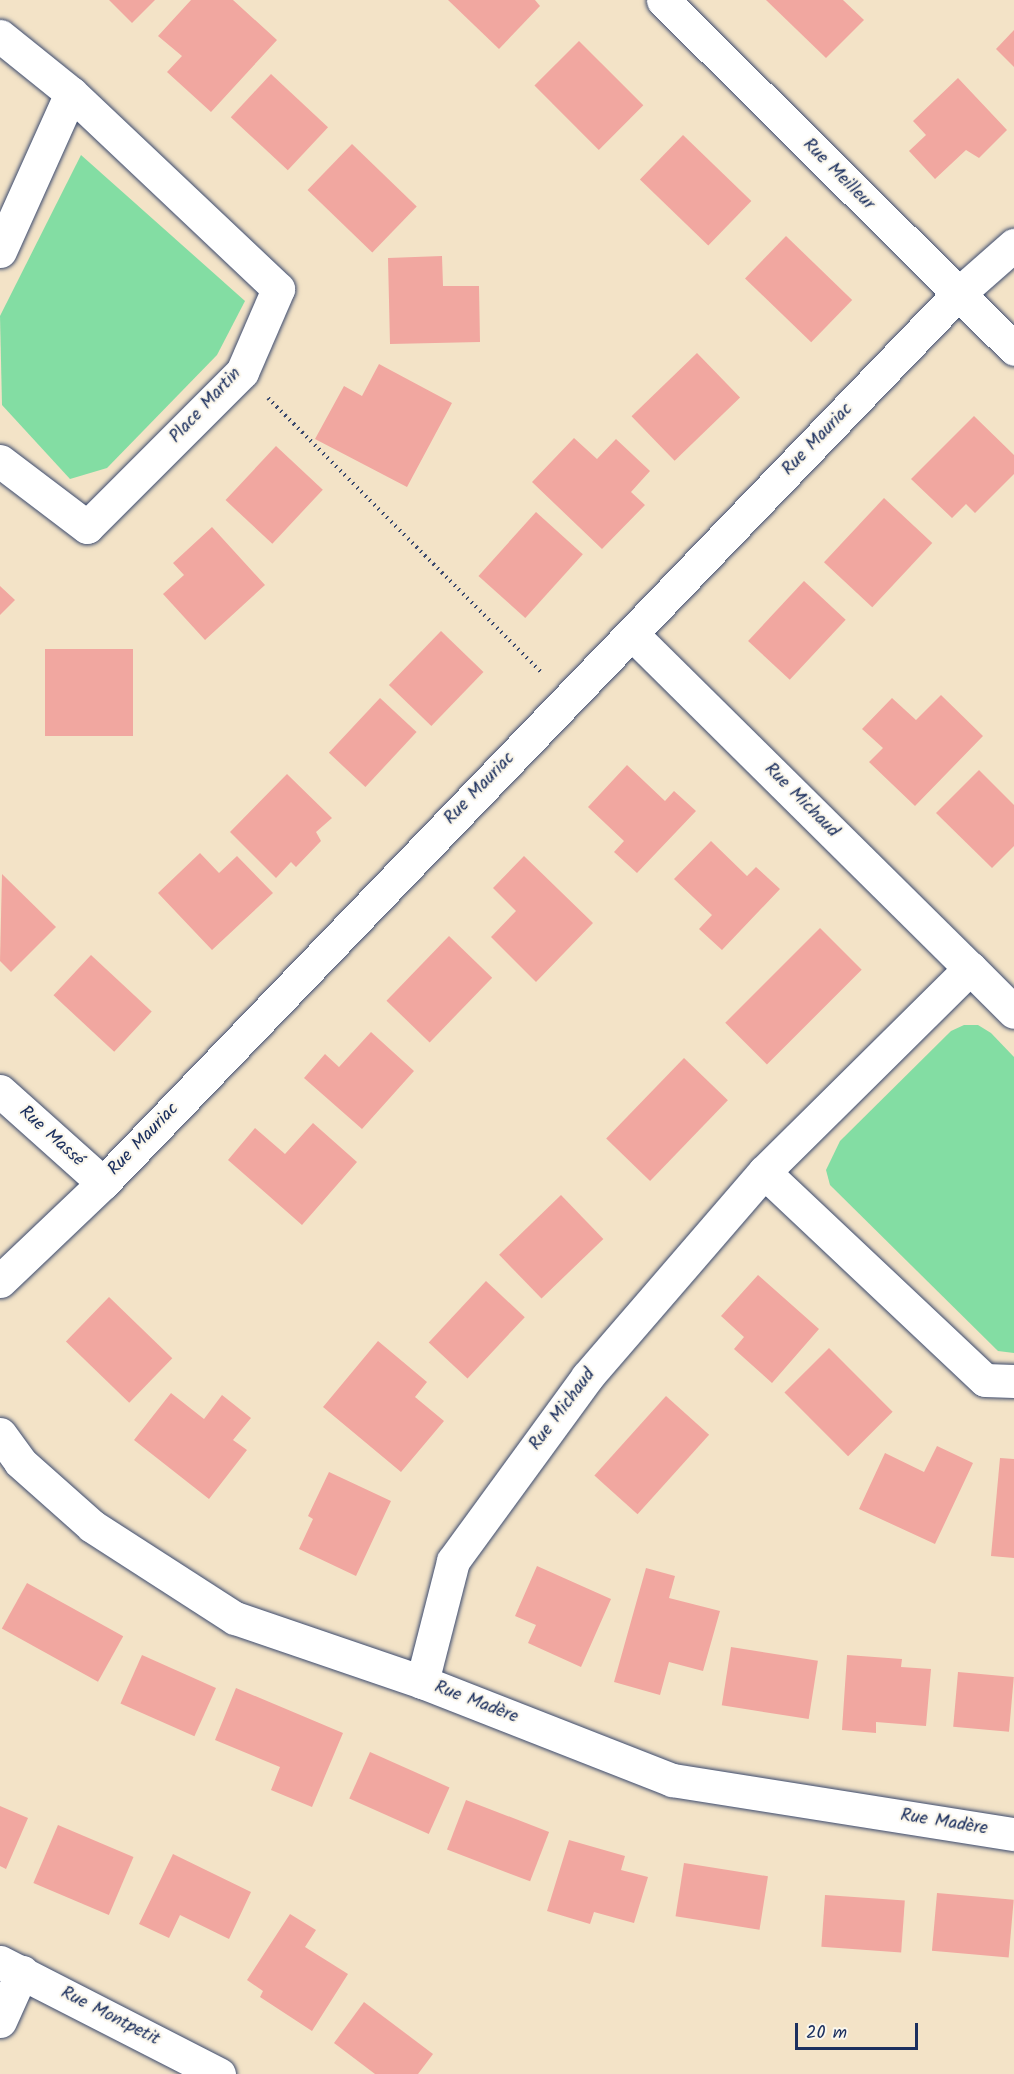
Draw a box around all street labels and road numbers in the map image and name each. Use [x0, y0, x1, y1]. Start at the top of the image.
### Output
street label: Rue Meilleur [798, 135, 878, 215]
street label: Place Martin [166, 364, 246, 448]
street label: Rue Mauriac [778, 399, 858, 481]
street label: Rue Mauriac [440, 748, 520, 830]
street label: Rue Michaud [759, 759, 843, 843]
street label: Rue Mauriac [104, 1099, 184, 1181]
street label: Rue Massé [14, 1102, 88, 1172]
street label: Rue Michaud [525, 1365, 601, 1455]
street label: Rue Madère [431, 1677, 521, 1729]
street label: Rue Madère [899, 1805, 989, 1841]
street label: Rue Montpetit [57, 1983, 163, 2051]

